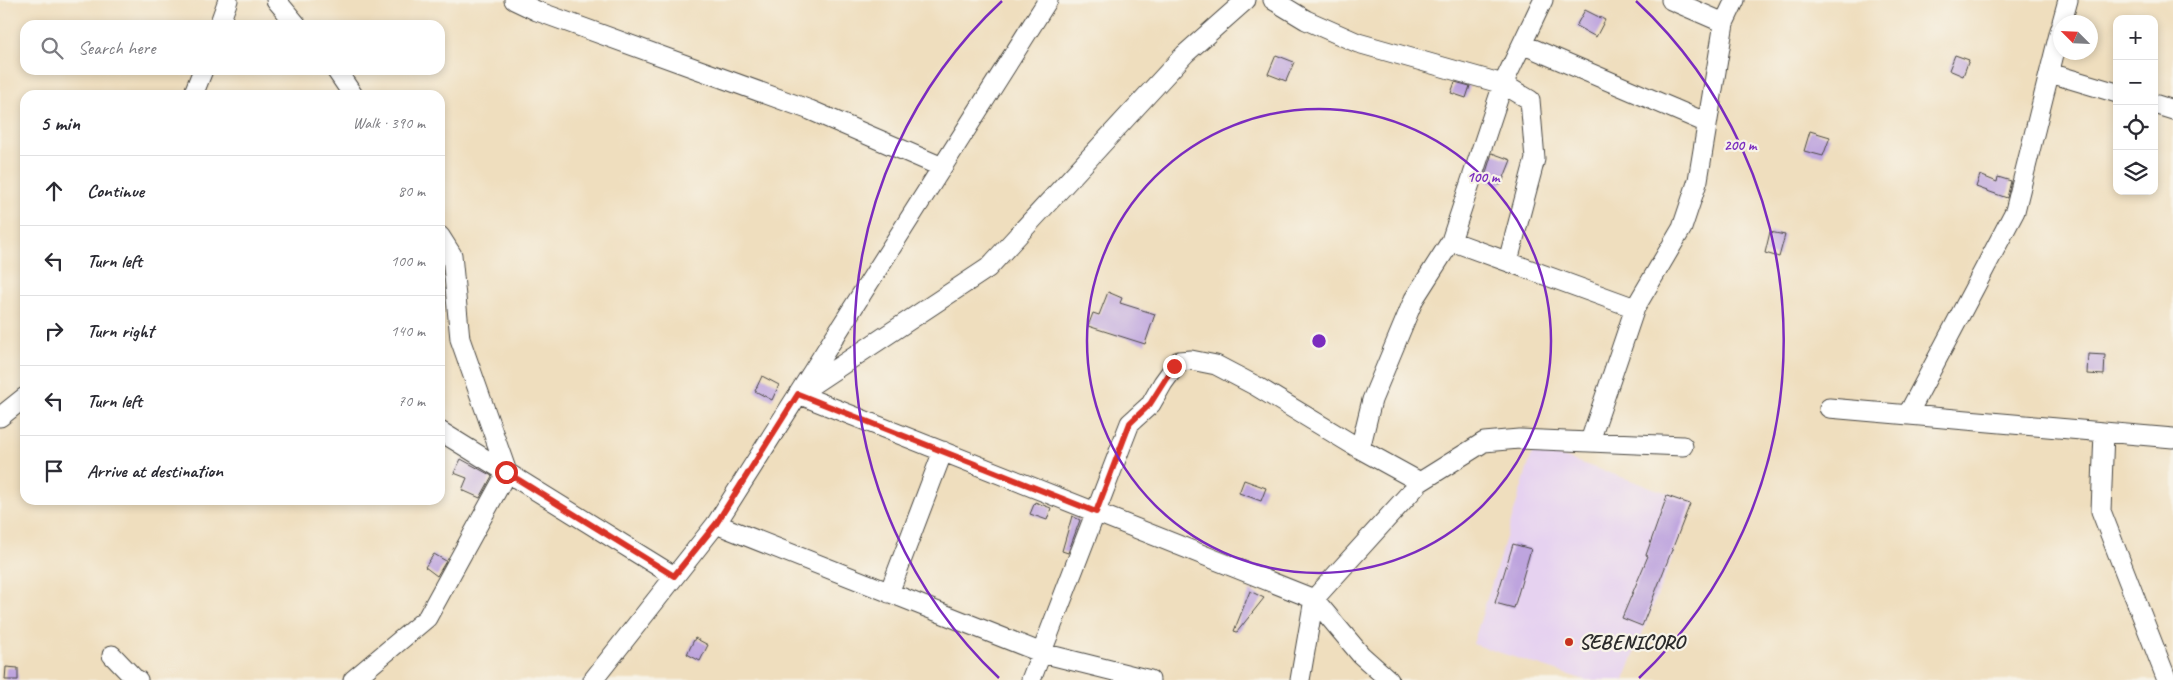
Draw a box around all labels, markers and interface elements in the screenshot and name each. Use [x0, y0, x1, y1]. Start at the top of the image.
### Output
north arrow [2053, 15, 2098, 60]
map controls [2113, 15, 2158, 195]
button: + [2113, 15, 2158, 60]
search box [20, 20, 445, 75]
icon: search [38, 34, 66, 62]
text: Search here [78, 36, 155, 60]
button: − [2113, 60, 2158, 105]
button: locate [2113, 105, 2158, 150]
text: 5 min [40, 110, 80, 136]
text: Walk · 390 m [353, 113, 425, 133]
text: 200 m [1724, 136, 1758, 155]
button: layers [2113, 150, 2158, 195]
text: 100 m [1467, 168, 1501, 187]
icon: ahead [40, 177, 68, 205]
text: Continue [87, 179, 144, 203]
text: 80 m [398, 181, 425, 201]
icon: left [40, 247, 68, 275]
text: Turn left [87, 249, 142, 273]
text: 100 m [391, 251, 425, 271]
icon: right [40, 317, 68, 345]
text: Turn right [87, 319, 154, 343]
text: 140 m [391, 321, 425, 341]
centre of rings [1310, 332, 1328, 350]
route end [1163, 355, 1186, 378]
icon: left [40, 387, 68, 415]
text: Turn left [87, 389, 142, 413]
text: 70 m [398, 391, 425, 411]
icon: arrive [40, 457, 68, 485]
text: Arrive at destination [87, 459, 223, 483]
route start [495, 461, 518, 484]
place label: SEBENICORO [1579, 629, 1687, 655]
marker: SEBENICORO [1563, 636, 1575, 648]

